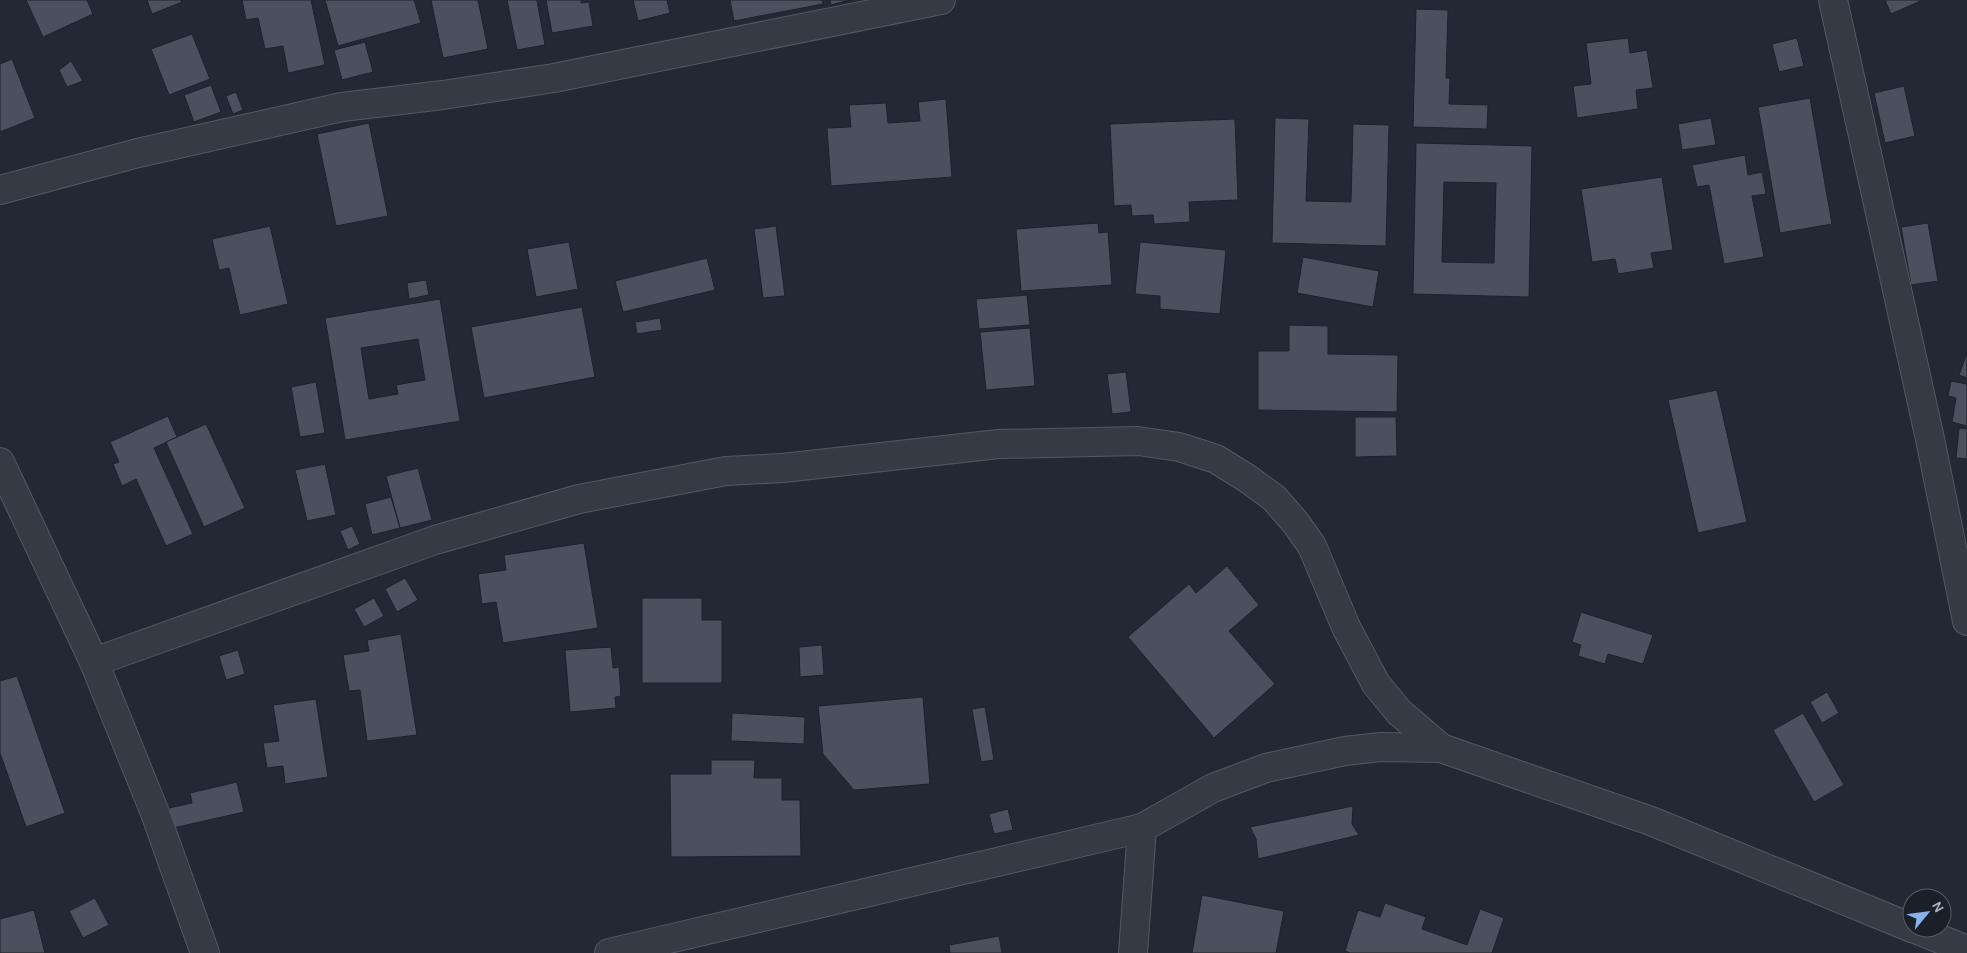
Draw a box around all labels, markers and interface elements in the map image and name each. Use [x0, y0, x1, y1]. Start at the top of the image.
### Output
north arrow [1902, 888, 1952, 938]
text: N [1928, 898, 1948, 915]

